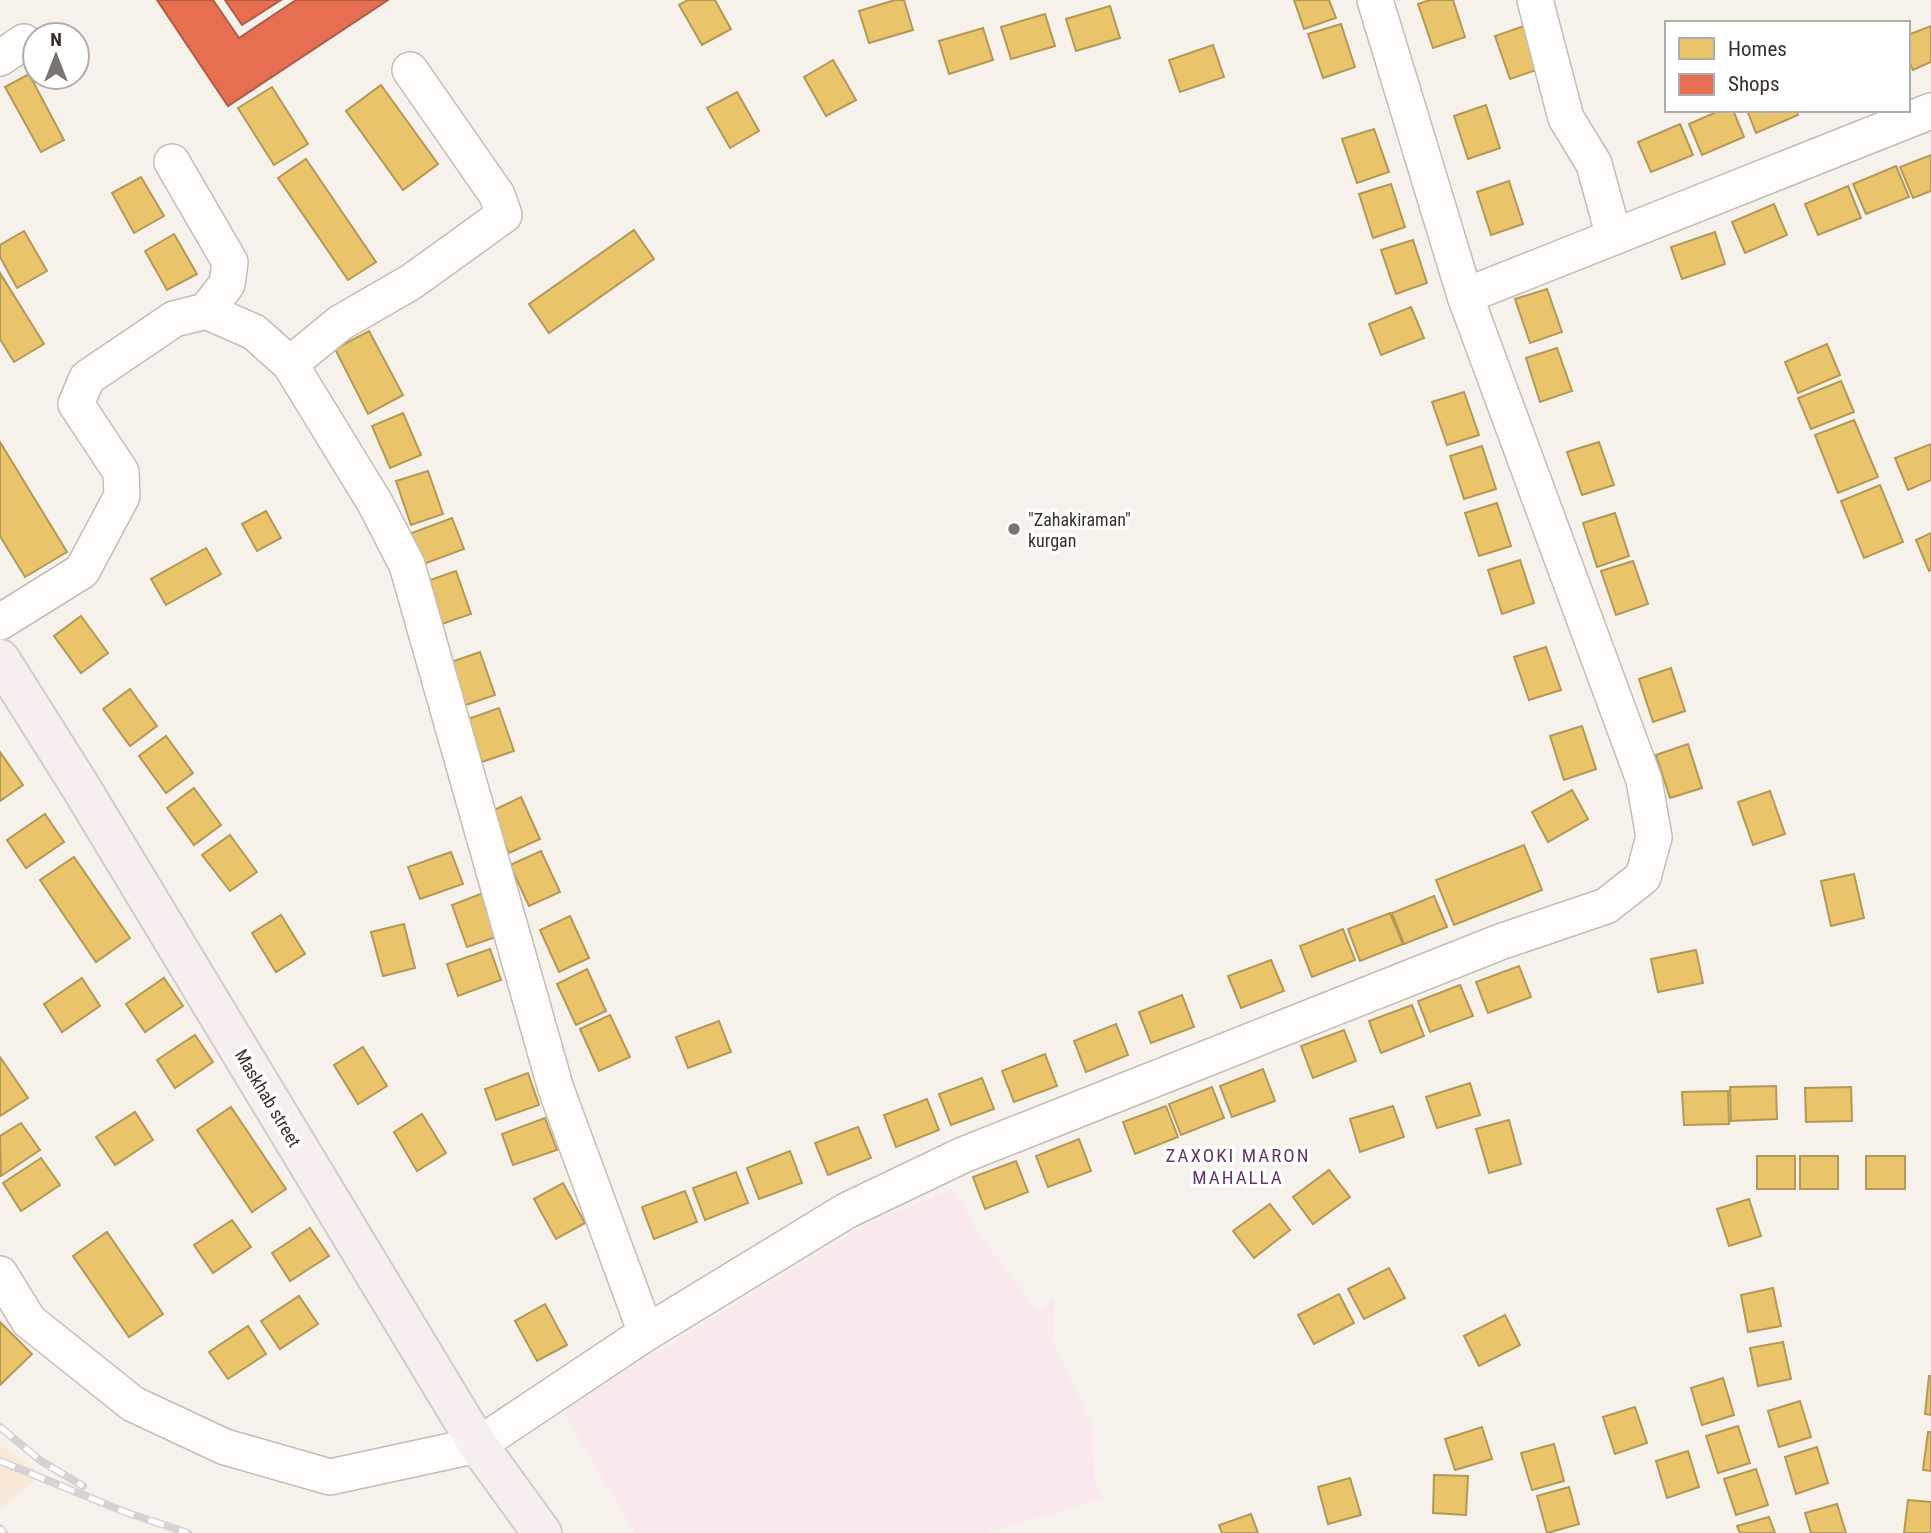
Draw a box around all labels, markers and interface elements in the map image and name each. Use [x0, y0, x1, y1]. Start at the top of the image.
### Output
north arrow [21, 21, 91, 91]
legend [1665, 21, 1910, 112]
text: N [50, 28, 62, 51]
text: Homes [1728, 37, 1787, 61]
text: Shops [1728, 72, 1780, 96]
place label: "Zahakiraman" kurgan [1028, 509, 1131, 551]
marker: "Zahakiraman" kurgan [1006, 521, 1022, 537]
street label: Maskhab street [231, 1045, 305, 1151]
district label: ZAXOKI MARON MAHALLA [1166, 1144, 1310, 1189]

